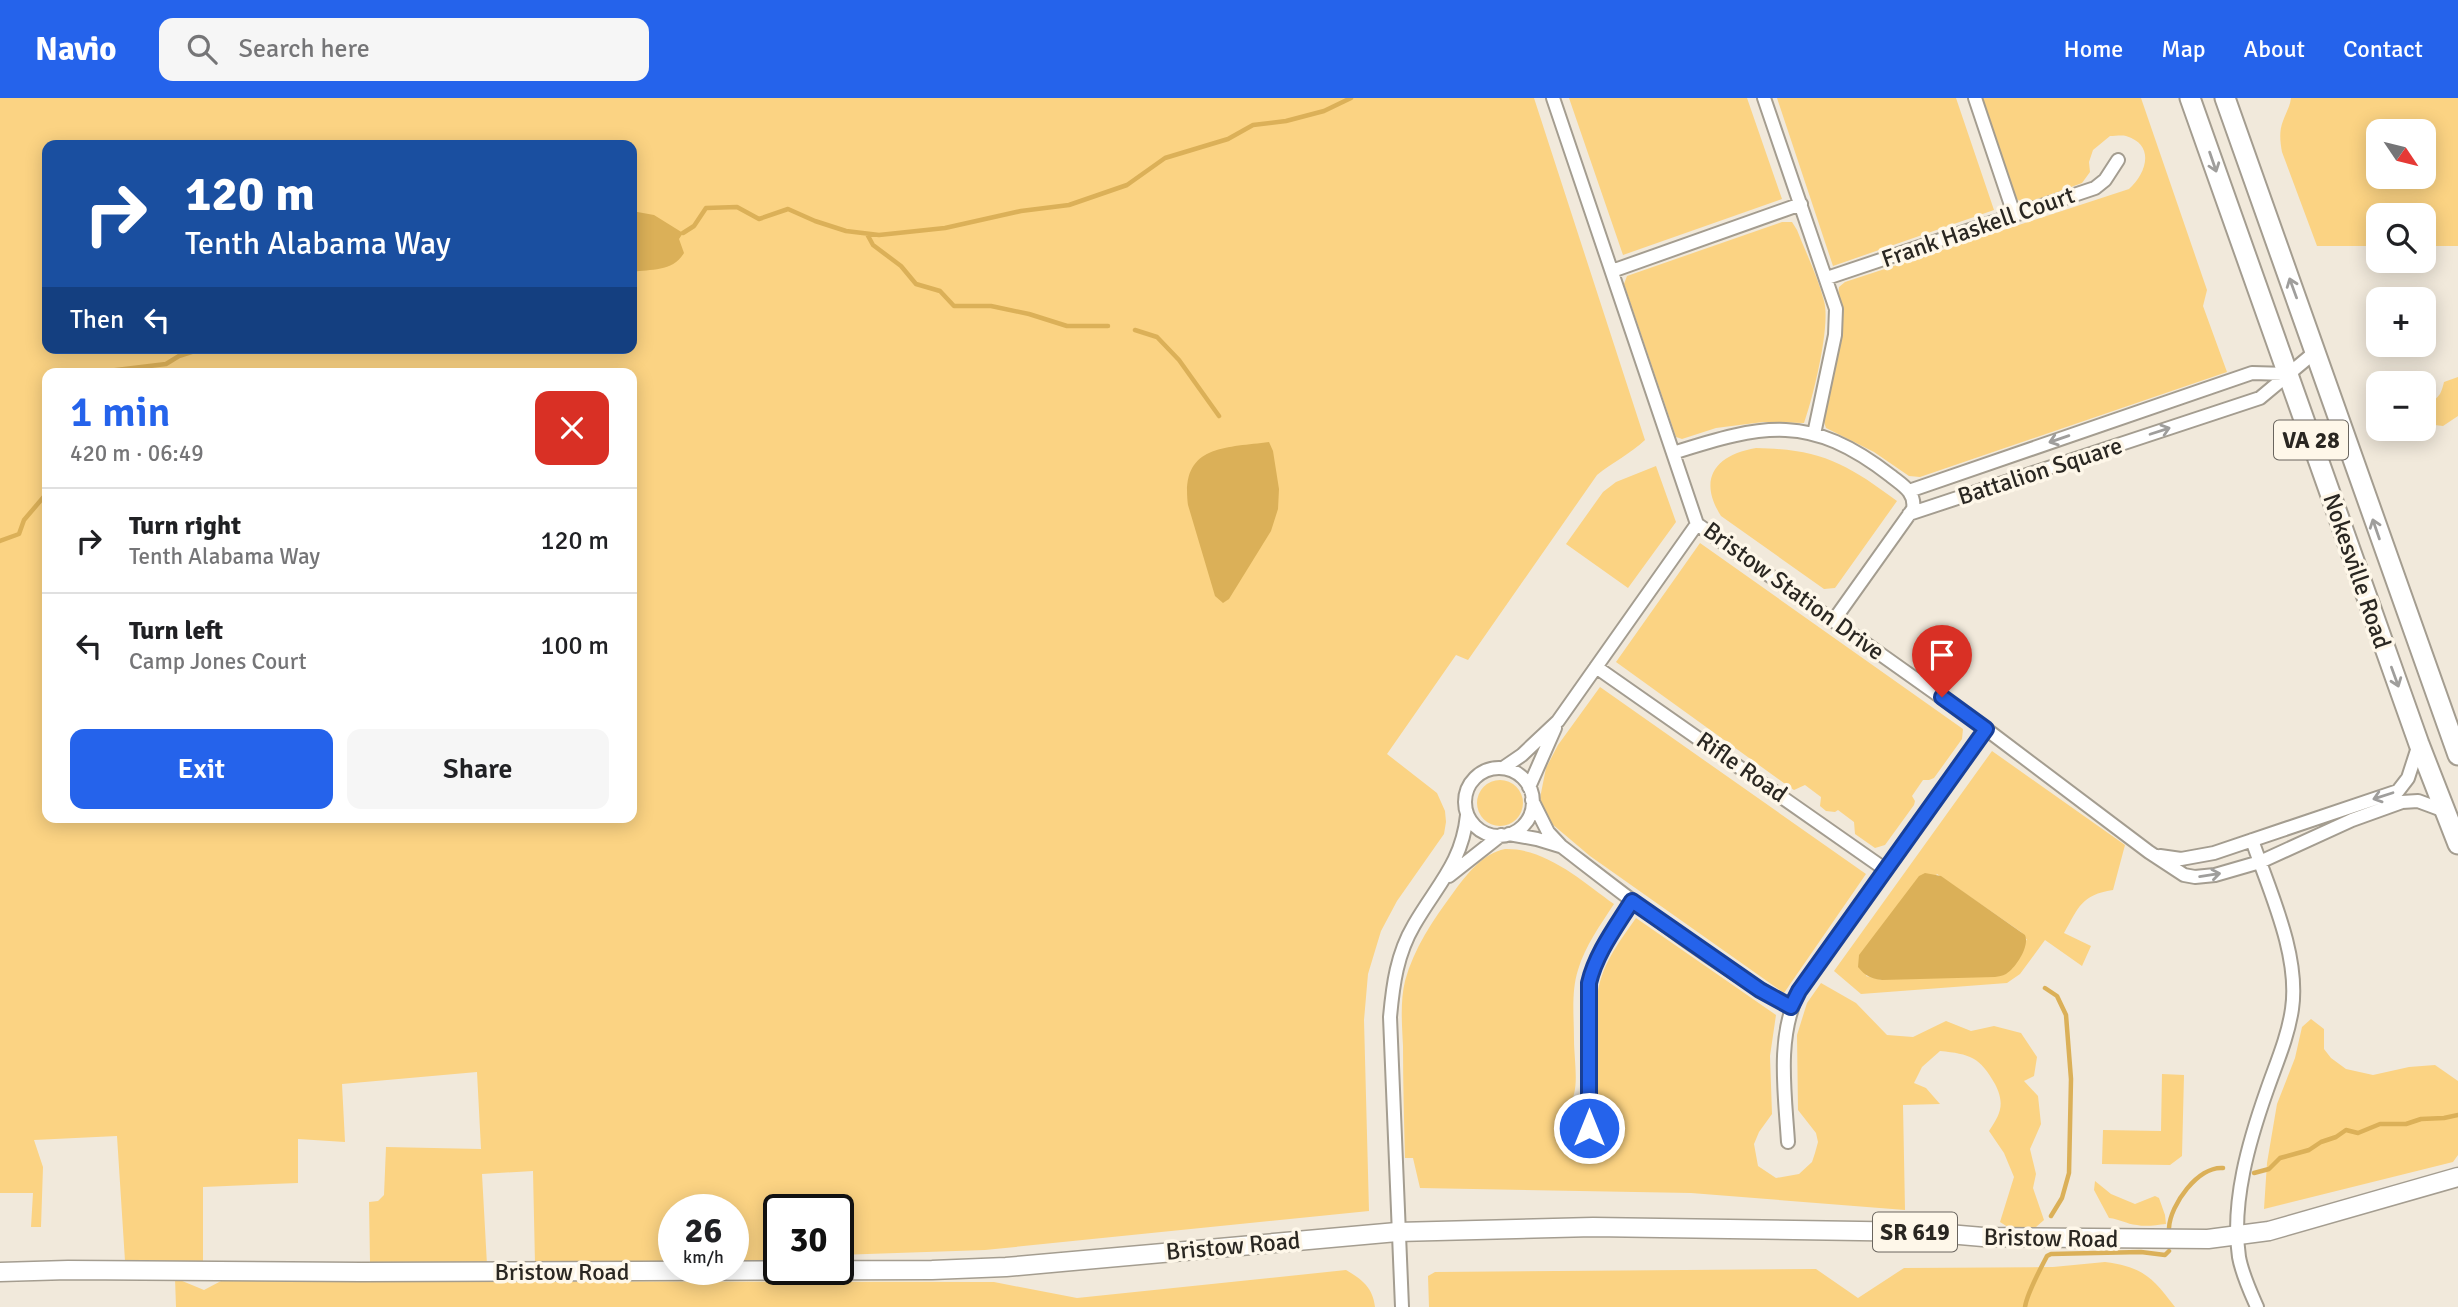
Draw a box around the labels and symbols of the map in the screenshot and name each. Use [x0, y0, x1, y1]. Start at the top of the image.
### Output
north arrow [2366, 119, 2436, 189]
one-way arrow [2208, 151, 2220, 173]
street label: Frank Haskell Court [1877, 180, 2079, 274]
one-way arrow [2285, 277, 2298, 299]
road number: VA 28 [2274, 420, 2348, 460]
one-way arrow [2149, 424, 2171, 437]
street label: Battalion Square [1954, 430, 2126, 512]
one-way arrow [2049, 434, 2071, 446]
street label: Nokesville Road [2316, 489, 2398, 653]
street label: Bristow Station Drive [1698, 515, 1890, 667]
one-way arrow [2369, 518, 2381, 540]
pin [1912, 625, 1972, 697]
one-way arrow [2390, 666, 2402, 688]
street label: Rifle Road [1691, 725, 1793, 809]
one-way arrow [2372, 790, 2394, 803]
one-way arrow [2198, 868, 2221, 881]
position arrow [1552, 1091, 1626, 1165]
speed limit sign: 30 [763, 1194, 854, 1285]
road number: SR 619 [1873, 1212, 1957, 1252]
street label: Bristow Road [1983, 1222, 2119, 1254]
street label: Bristow Road [1165, 1225, 1301, 1267]
street label: Bristow Road [495, 1257, 629, 1287]

